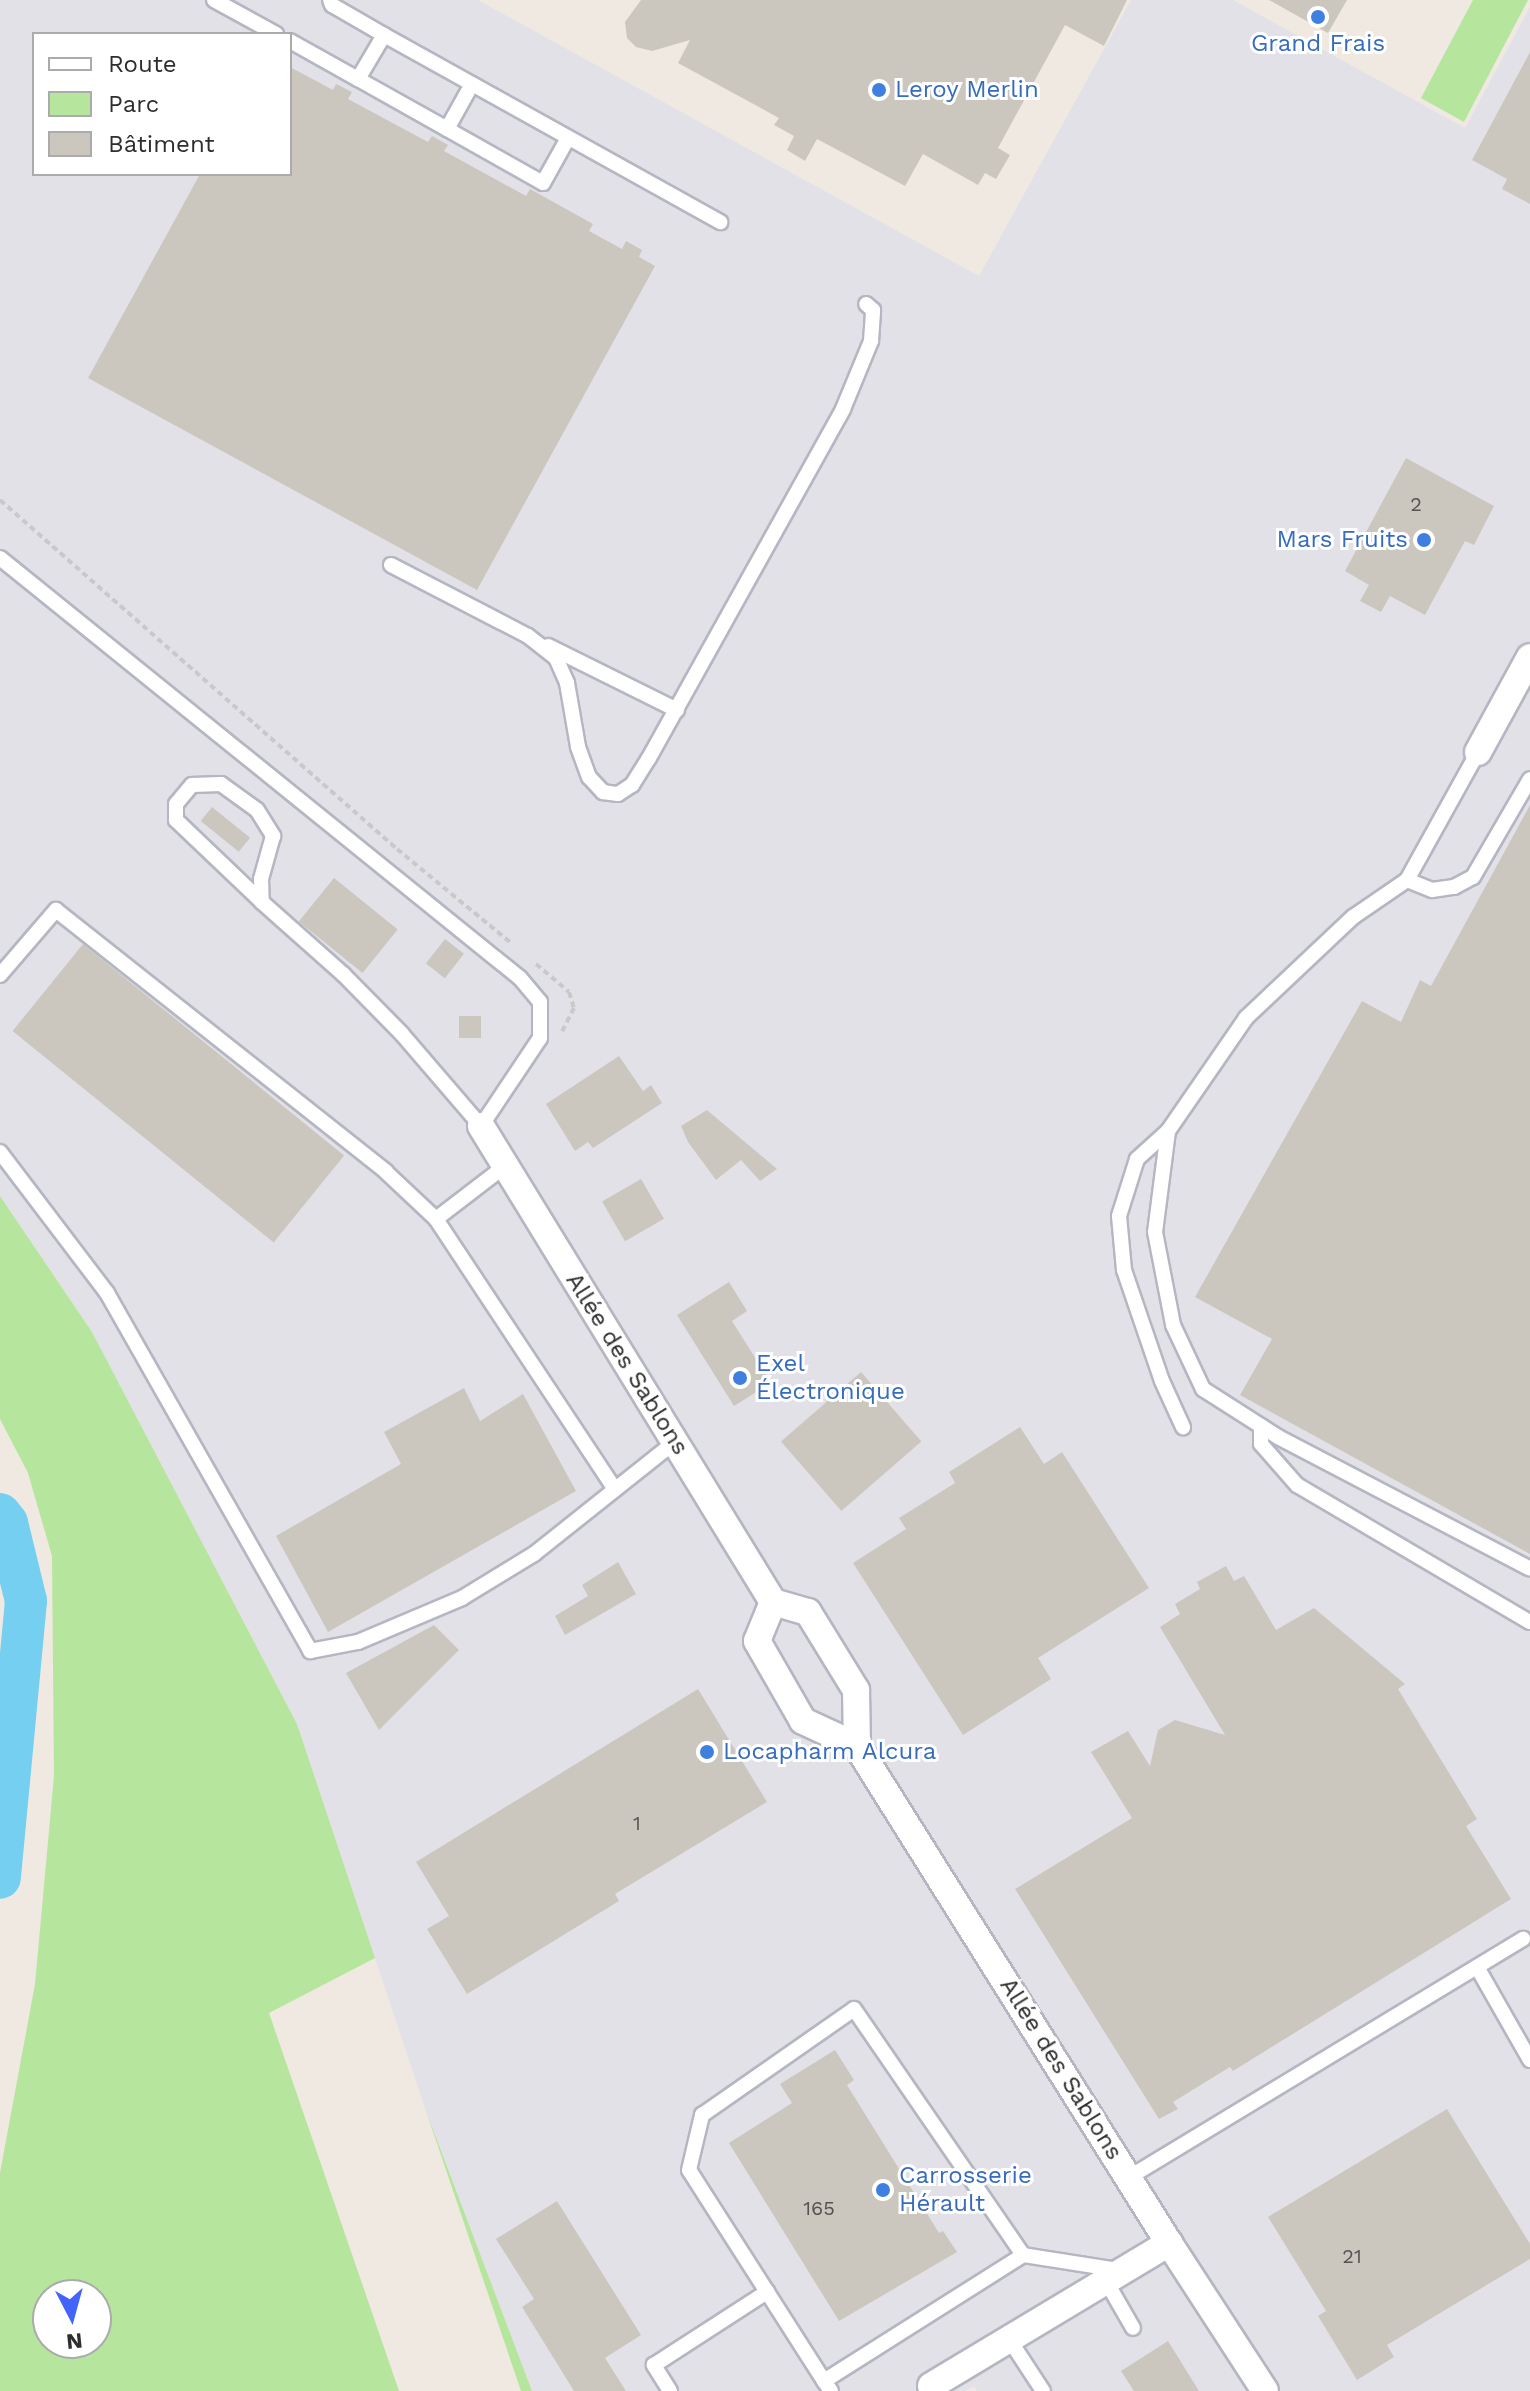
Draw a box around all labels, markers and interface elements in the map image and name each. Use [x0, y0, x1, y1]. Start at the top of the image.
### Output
marker: Grand Frais [1309, 8, 1327, 26]
place label: Grand Frais [1251, 30, 1385, 58]
legend [32, 32, 292, 176]
text: Route [108, 50, 177, 78]
place label: Leroy Merlin [895, 76, 1039, 104]
marker: Leroy Merlin [870, 81, 888, 99]
text: Parc [108, 90, 159, 118]
text: Bâtiment [108, 130, 215, 158]
house number: 2 [1410, 492, 1422, 516]
place label: Mars Fruits [1277, 526, 1408, 554]
marker: Mars Fruits [1415, 531, 1433, 549]
street label: Allée des Sablons [559, 1268, 695, 1460]
place label: Exel Électronique [756, 1350, 905, 1406]
marker: Exel Électronique [731, 1369, 749, 1387]
place label: Locapharm Alcura [723, 1738, 937, 1766]
marker: Locapharm Alcura [698, 1743, 716, 1761]
house number: 1 [633, 1811, 641, 1835]
street label: Allée des Sablons [993, 1973, 1129, 2165]
place label: Carrosserie Hérault [899, 2162, 1032, 2218]
marker: Carrosserie Hérault [874, 2181, 892, 2199]
house number: 165 [803, 2196, 835, 2220]
house number: 21 [1342, 2244, 1362, 2268]
north arrow [32, 2279, 112, 2359]
text: N [65, 2328, 84, 2355]

